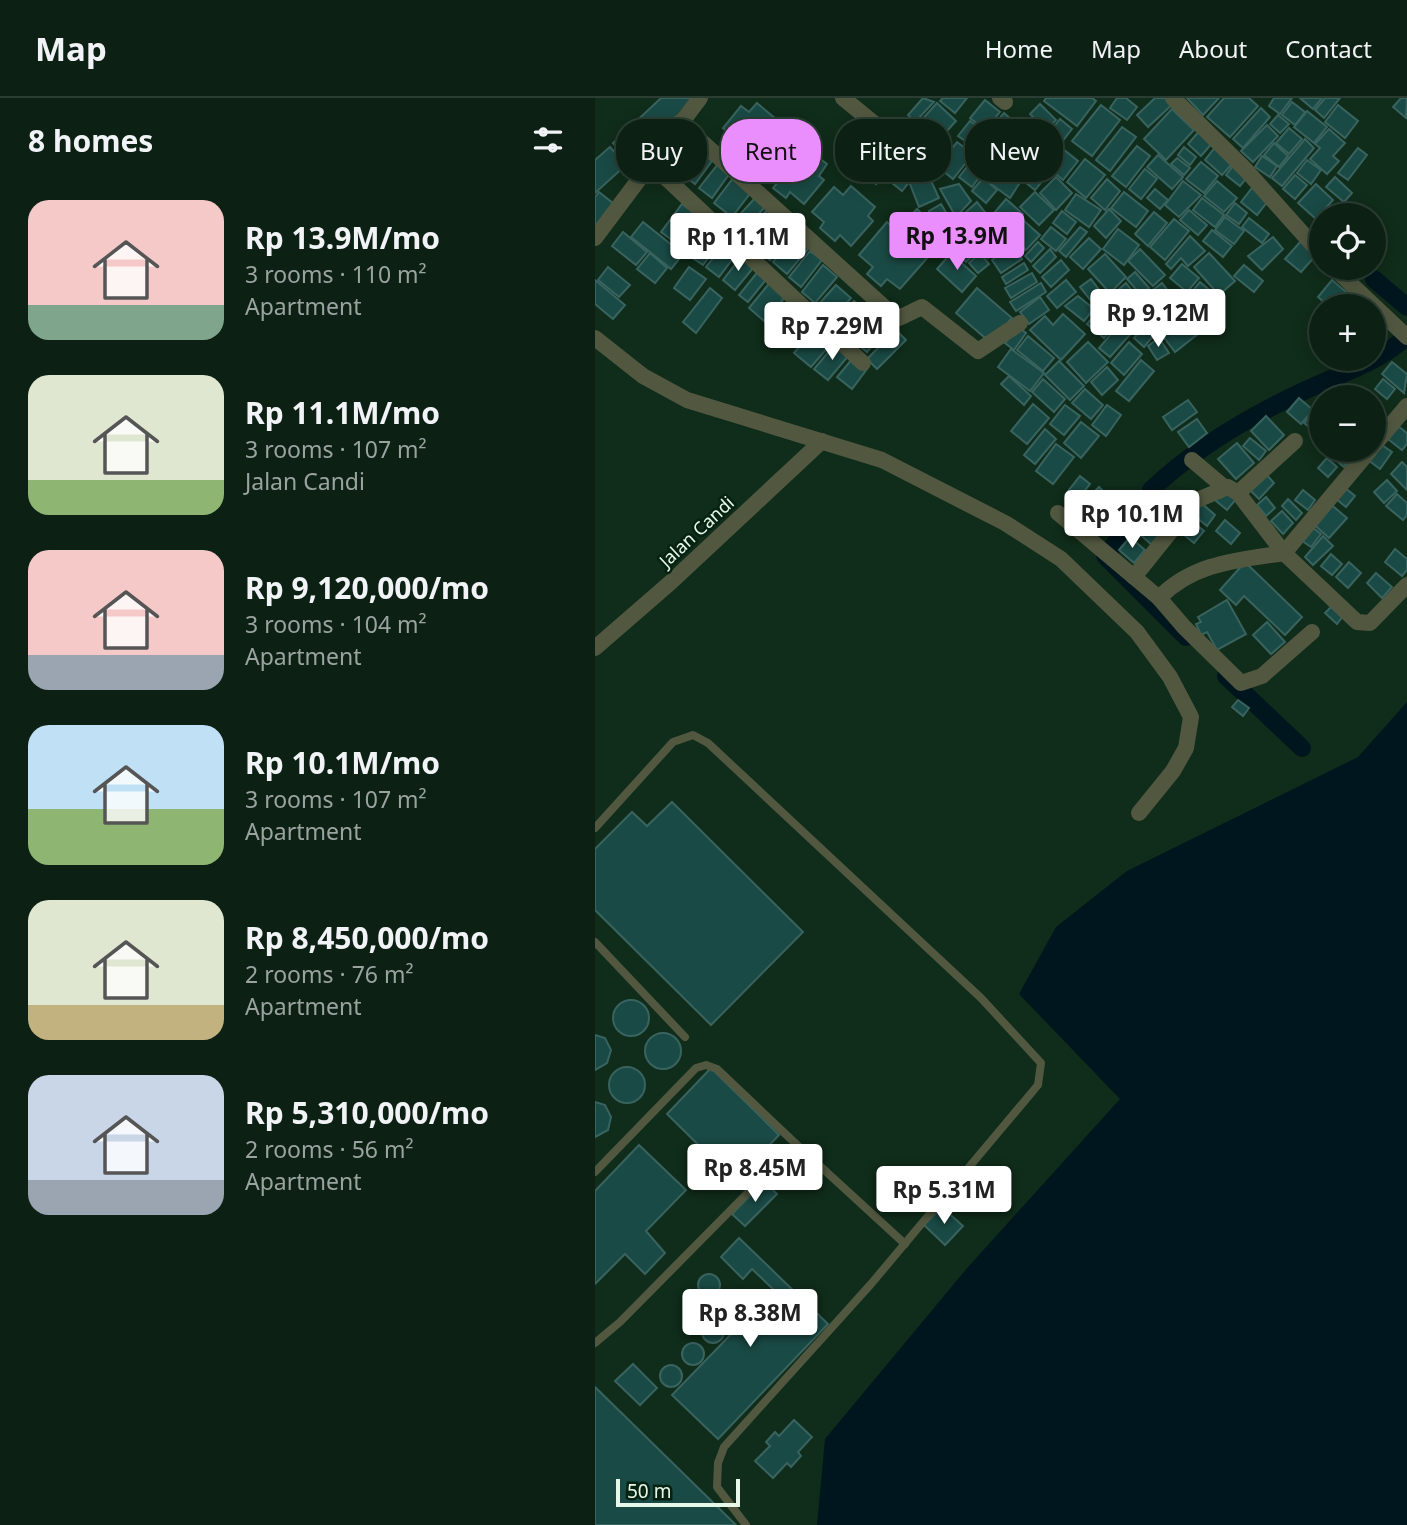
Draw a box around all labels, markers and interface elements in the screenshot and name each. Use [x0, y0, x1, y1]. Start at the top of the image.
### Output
text: Map [35, 26, 107, 71]
text: Home [985, 32, 1053, 65]
text: Map [1091, 32, 1141, 65]
text: About [1179, 32, 1247, 65]
text: Contact [1285, 32, 1372, 65]
chip: Buy [616, 119, 707, 182]
chip: Rent [721, 119, 821, 182]
chip: Filters [835, 119, 951, 182]
chip: New [965, 119, 1063, 182]
text: 8 homes [28, 120, 153, 161]
icon: filters [529, 121, 567, 159]
map controls [1309, 203, 1386, 462]
button: locate [1309, 203, 1386, 280]
pin: Rp 13.9M [885, 212, 1029, 272]
pin: Rp 11.1M [666, 214, 810, 273]
text: Rp 13.9M/mo [245, 217, 440, 258]
text: Rp 13.9M [905, 219, 1009, 251]
text: Rp 11.1M [686, 220, 790, 252]
icon: home [84, 228, 168, 312]
text: 3 rooms · 110 m² [245, 258, 427, 290]
pin: Rp 9.12M [1086, 289, 1230, 349]
text: Apartment [245, 290, 362, 322]
button: + [1309, 294, 1386, 371]
text: Rp 9.12M [1106, 296, 1210, 328]
pin: Rp 7.29M [760, 302, 904, 362]
text: Rp 7.29M [780, 309, 884, 341]
button: − [1309, 385, 1386, 462]
text: Rp 11.1M/mo [245, 392, 440, 433]
icon: home [84, 403, 168, 487]
text: 3 rooms · 107 m² [245, 433, 427, 465]
text: Jalan Candi [245, 465, 365, 497]
street label: Jalan Candi [652, 490, 739, 573]
pin: Rp 10.1M [1060, 490, 1204, 550]
text: Rp 10.1M [1080, 497, 1184, 529]
text: Rp 9,120,000/mo [245, 567, 489, 608]
icon: home [84, 578, 168, 662]
text: 3 rooms · 104 m² [245, 608, 427, 640]
text: Apartment [245, 640, 362, 672]
text: Rp 10.1M/mo [245, 742, 440, 783]
icon: home [84, 753, 168, 837]
text: 3 rooms · 107 m² [245, 783, 427, 815]
text: Apartment [245, 815, 362, 847]
text: Rp 8,450,000/mo [245, 917, 489, 958]
icon: home [84, 928, 168, 1012]
text: 2 rooms · 76 m² [245, 958, 414, 990]
text: Apartment [245, 990, 362, 1022]
text: Rp 5,310,000/mo [245, 1092, 489, 1133]
icon: home [84, 1103, 168, 1187]
text: 2 rooms · 56 m² [245, 1133, 414, 1165]
pin: Rp 8.45M [683, 1144, 827, 1204]
text: Rp 8.45M [703, 1151, 807, 1183]
text: Apartment [245, 1165, 362, 1197]
pin: Rp 5.31M [872, 1166, 1016, 1226]
text: Rp 5.31M [892, 1173, 996, 1205]
pin: Rp 8.38M [678, 1290, 822, 1349]
text: Rp 8.38M [698, 1296, 802, 1328]
scale bar [616, 1476, 740, 1508]
text: 50 m [627, 1478, 671, 1504]

